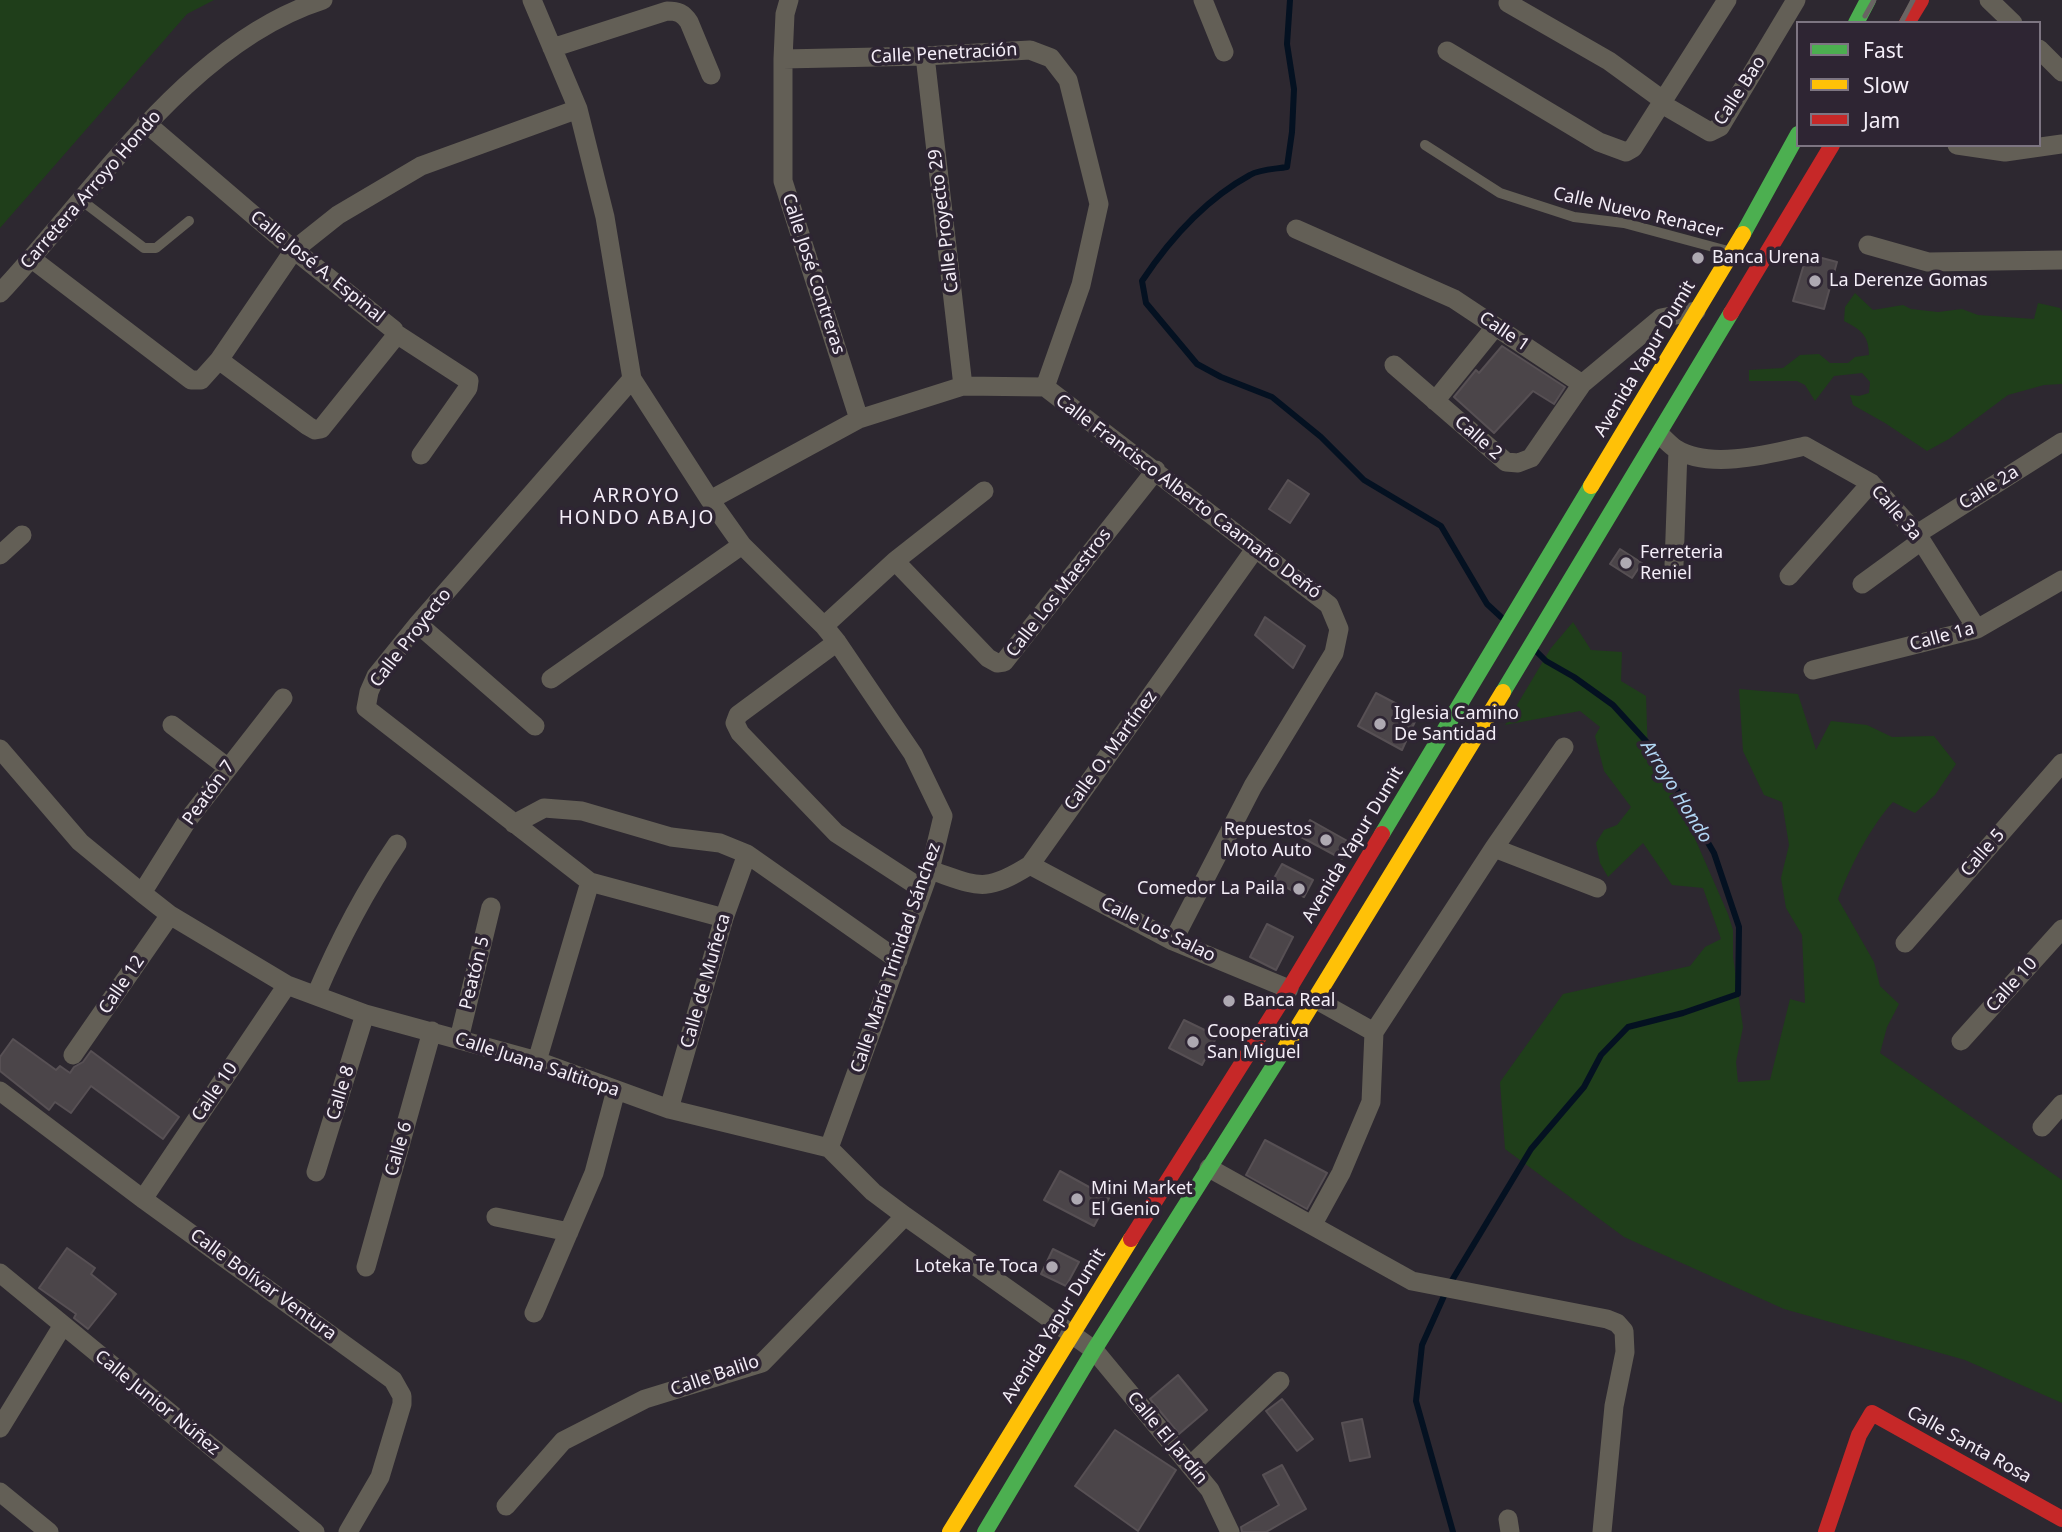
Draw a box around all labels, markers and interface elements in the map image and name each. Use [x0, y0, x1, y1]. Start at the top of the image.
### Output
legend [1796, 21, 2041, 147]
text: Fast [1863, 36, 1903, 64]
street label: Calle Penetración [870, 39, 1018, 69]
street label: Calle Bao [1710, 52, 1770, 130]
text: Slow [1863, 71, 1909, 99]
street label: Carretera Arroyo Hondo [16, 106, 166, 274]
text: Jam [1863, 106, 1900, 134]
street label: Calle Proyecto 29 [924, 148, 964, 294]
street label: Calle Nuevo Renacer [1551, 183, 1725, 243]
street label: Calle José Contreras [777, 191, 849, 357]
street label: Calle José A. Espinal [246, 206, 388, 328]
place label: Banca Urena [1712, 247, 1820, 269]
marker: Banca Urena [1690, 250, 1706, 266]
place label: La Derenze Gomas [1829, 270, 1988, 292]
marker: La Derenze Gomas [1807, 273, 1823, 289]
street label: Avenida Yapur Dumit [1590, 277, 1700, 441]
street label: Calle 1 [1475, 307, 1533, 357]
street label: Calle Francisco Alberto Caamaño Deñó [1051, 390, 1325, 604]
street label: Calle 2 [1450, 412, 1506, 464]
street label: Calle 2a [1955, 461, 2023, 515]
street label: Calle 3a [1866, 481, 1926, 545]
district label: ARROYO HONDO ABAJO [560, 486, 714, 530]
street label: Calle Los Maestros [1002, 524, 1116, 662]
place label: Ferreteria Reniel [1640, 542, 1723, 584]
marker: Ferreteria Reniel [1618, 555, 1634, 571]
street label: Calle Proyecto [366, 584, 456, 692]
street label: Calle 1a [1907, 618, 1977, 656]
street label: Calle O. Martínez [1060, 687, 1162, 815]
place label: Iglesia Camino De Santidad [1394, 703, 1519, 746]
marker: Iglesia Camino De Santidad [1372, 716, 1388, 732]
water label: Arroyo Hondo [1635, 737, 1717, 847]
street label: Peatón 7 [178, 756, 240, 830]
street label: Avenida Yapur Dumit [1298, 763, 1408, 927]
place label: Repuestos Moto Auto [1223, 819, 1312, 862]
street label: Calle 5 [1957, 825, 2009, 881]
marker: Repuestos Moto Auto [1318, 832, 1334, 848]
street label: Calle María Trinidad Sánchez [846, 840, 946, 1076]
place label: Comedor La Paila [1137, 878, 1285, 900]
marker: Comedor La Paila [1291, 881, 1307, 897]
street label: Calle Los Salao [1097, 893, 1219, 967]
street label: Calle de Muñeca [676, 911, 736, 1051]
street label: Peatón 5 [455, 934, 495, 1012]
street label: Calle 12 [95, 952, 149, 1018]
street label: Calle 10 [1982, 953, 2042, 1017]
place label: Banca Real [1243, 990, 1335, 1012]
marker: Banca Real [1221, 993, 1237, 1009]
place label: Cooperativa San Miguel [1207, 1021, 1309, 1064]
street label: Calle Juana Saltitopa [452, 1028, 622, 1102]
marker: Cooperativa San Miguel [1185, 1034, 1201, 1050]
street label: Calle 10 [188, 1059, 242, 1125]
street label: Calle 8 [323, 1063, 359, 1123]
street label: Calle 6 [381, 1119, 417, 1179]
place label: Mini Market El Genio [1091, 1178, 1193, 1220]
marker: Mini Market El Genio [1069, 1191, 1085, 1207]
street label: Calle Bolívar Ventura [186, 1225, 340, 1345]
street label: Avenida Yapur Dumit [998, 1245, 1110, 1407]
place label: Loteka Te Toca [915, 1256, 1038, 1278]
marker: Loteka Te Toca [1044, 1259, 1060, 1275]
street label: Calle Junior Núñez [90, 1346, 224, 1460]
street label: Calle Balilo [668, 1351, 762, 1401]
street label: Calle El Jardín [1122, 1387, 1212, 1489]
street label: Calle Santa Rosa [1903, 1402, 2035, 1488]

